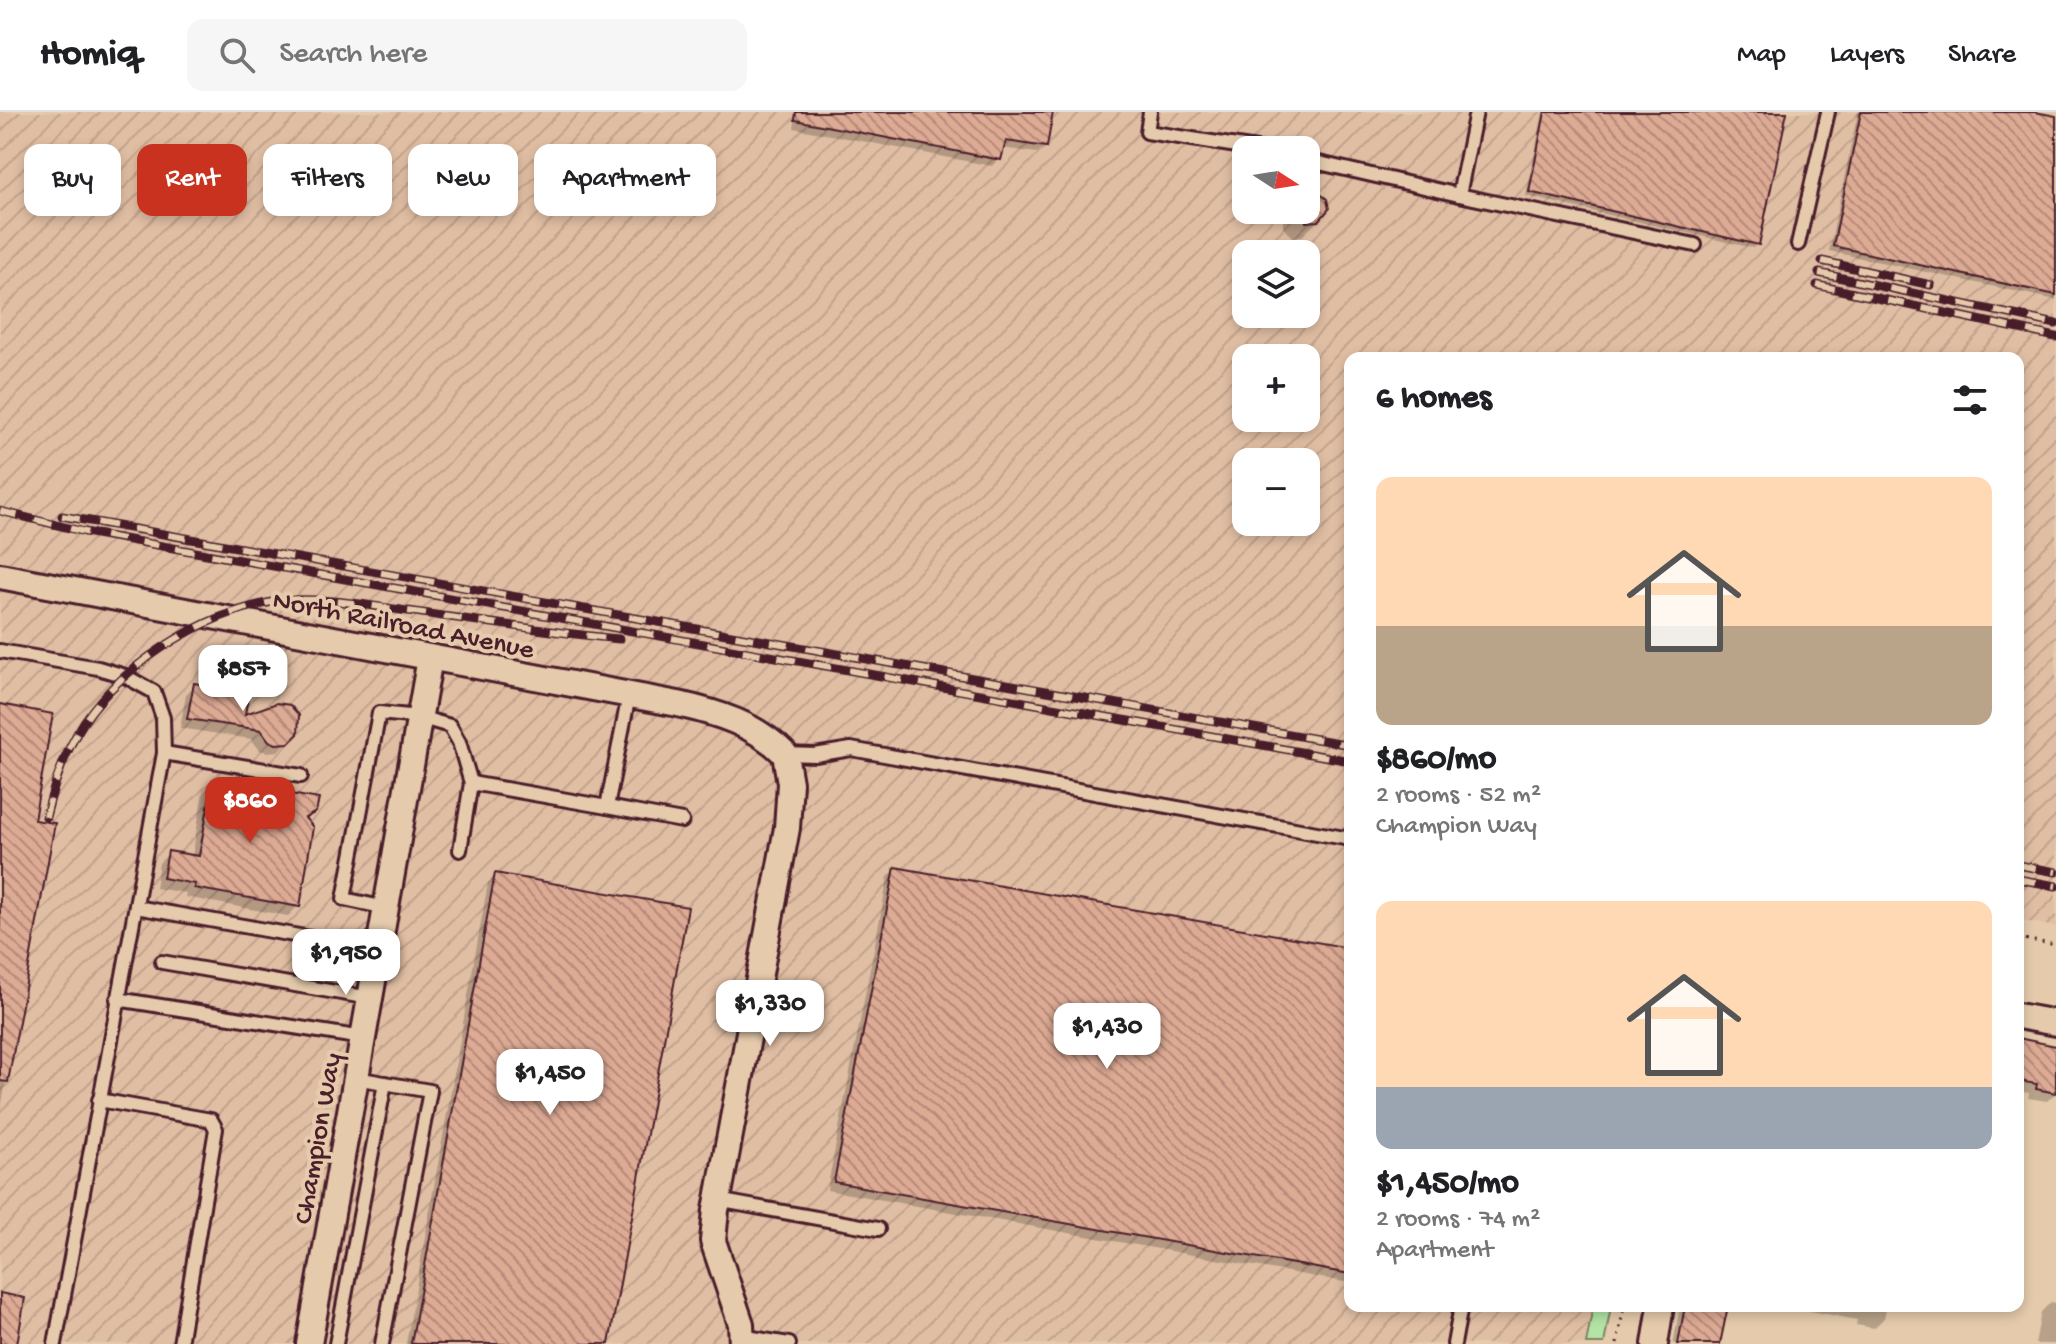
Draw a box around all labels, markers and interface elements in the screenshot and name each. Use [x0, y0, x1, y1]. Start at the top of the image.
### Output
search box [187, 19, 747, 91]
text: Homiq [40, 33, 139, 77]
icon: search [215, 33, 259, 77]
text: Search here [279, 38, 427, 73]
text: Map [1737, 39, 1786, 72]
text: Layers [1830, 39, 1904, 72]
text: Share [1948, 39, 2016, 72]
north arrow [1232, 136, 1320, 224]
map controls [1232, 136, 1320, 536]
chip: Buy [24, 144, 121, 216]
chip: Rent [137, 144, 247, 216]
chip: Filters [263, 144, 392, 216]
chip: New [408, 144, 518, 216]
chip: Apartment [534, 144, 716, 216]
button: layers [1232, 240, 1320, 328]
button: + [1232, 344, 1320, 432]
icon: filters [1948, 378, 1992, 422]
text: 6 homes [1376, 380, 1491, 420]
button: − [1232, 448, 1320, 536]
icon: home [1612, 529, 1756, 673]
street label: North Railroad Avenue [270, 585, 537, 668]
pin: $857 [196, 645, 290, 713]
text: $857 [216, 655, 270, 686]
text: $860/mo [1376, 741, 1496, 781]
pin: $860 [203, 777, 297, 845]
text: 2 rooms · 52 m² [1376, 781, 1541, 812]
text: $860 [223, 787, 277, 818]
text: Champion Way [1376, 812, 1537, 843]
pin: $1,950 [281, 929, 411, 997]
text: $1,950 [310, 939, 382, 970]
icon: home [1612, 953, 1756, 1097]
pin: $1,330 [705, 980, 835, 1048]
text: $1,330 [734, 990, 806, 1021]
pin: $1,430 [1042, 1003, 1172, 1071]
text: $1,430 [1072, 1013, 1142, 1044]
pin: $1,450 [485, 1049, 615, 1117]
street label: Champion Way [288, 1050, 351, 1227]
text: $1,450 [514, 1059, 586, 1090]
text: $1,450/mo [1376, 1165, 1519, 1205]
text: 2 rooms · 74 m² [1376, 1205, 1540, 1236]
text: Apartment [1376, 1236, 1493, 1267]

